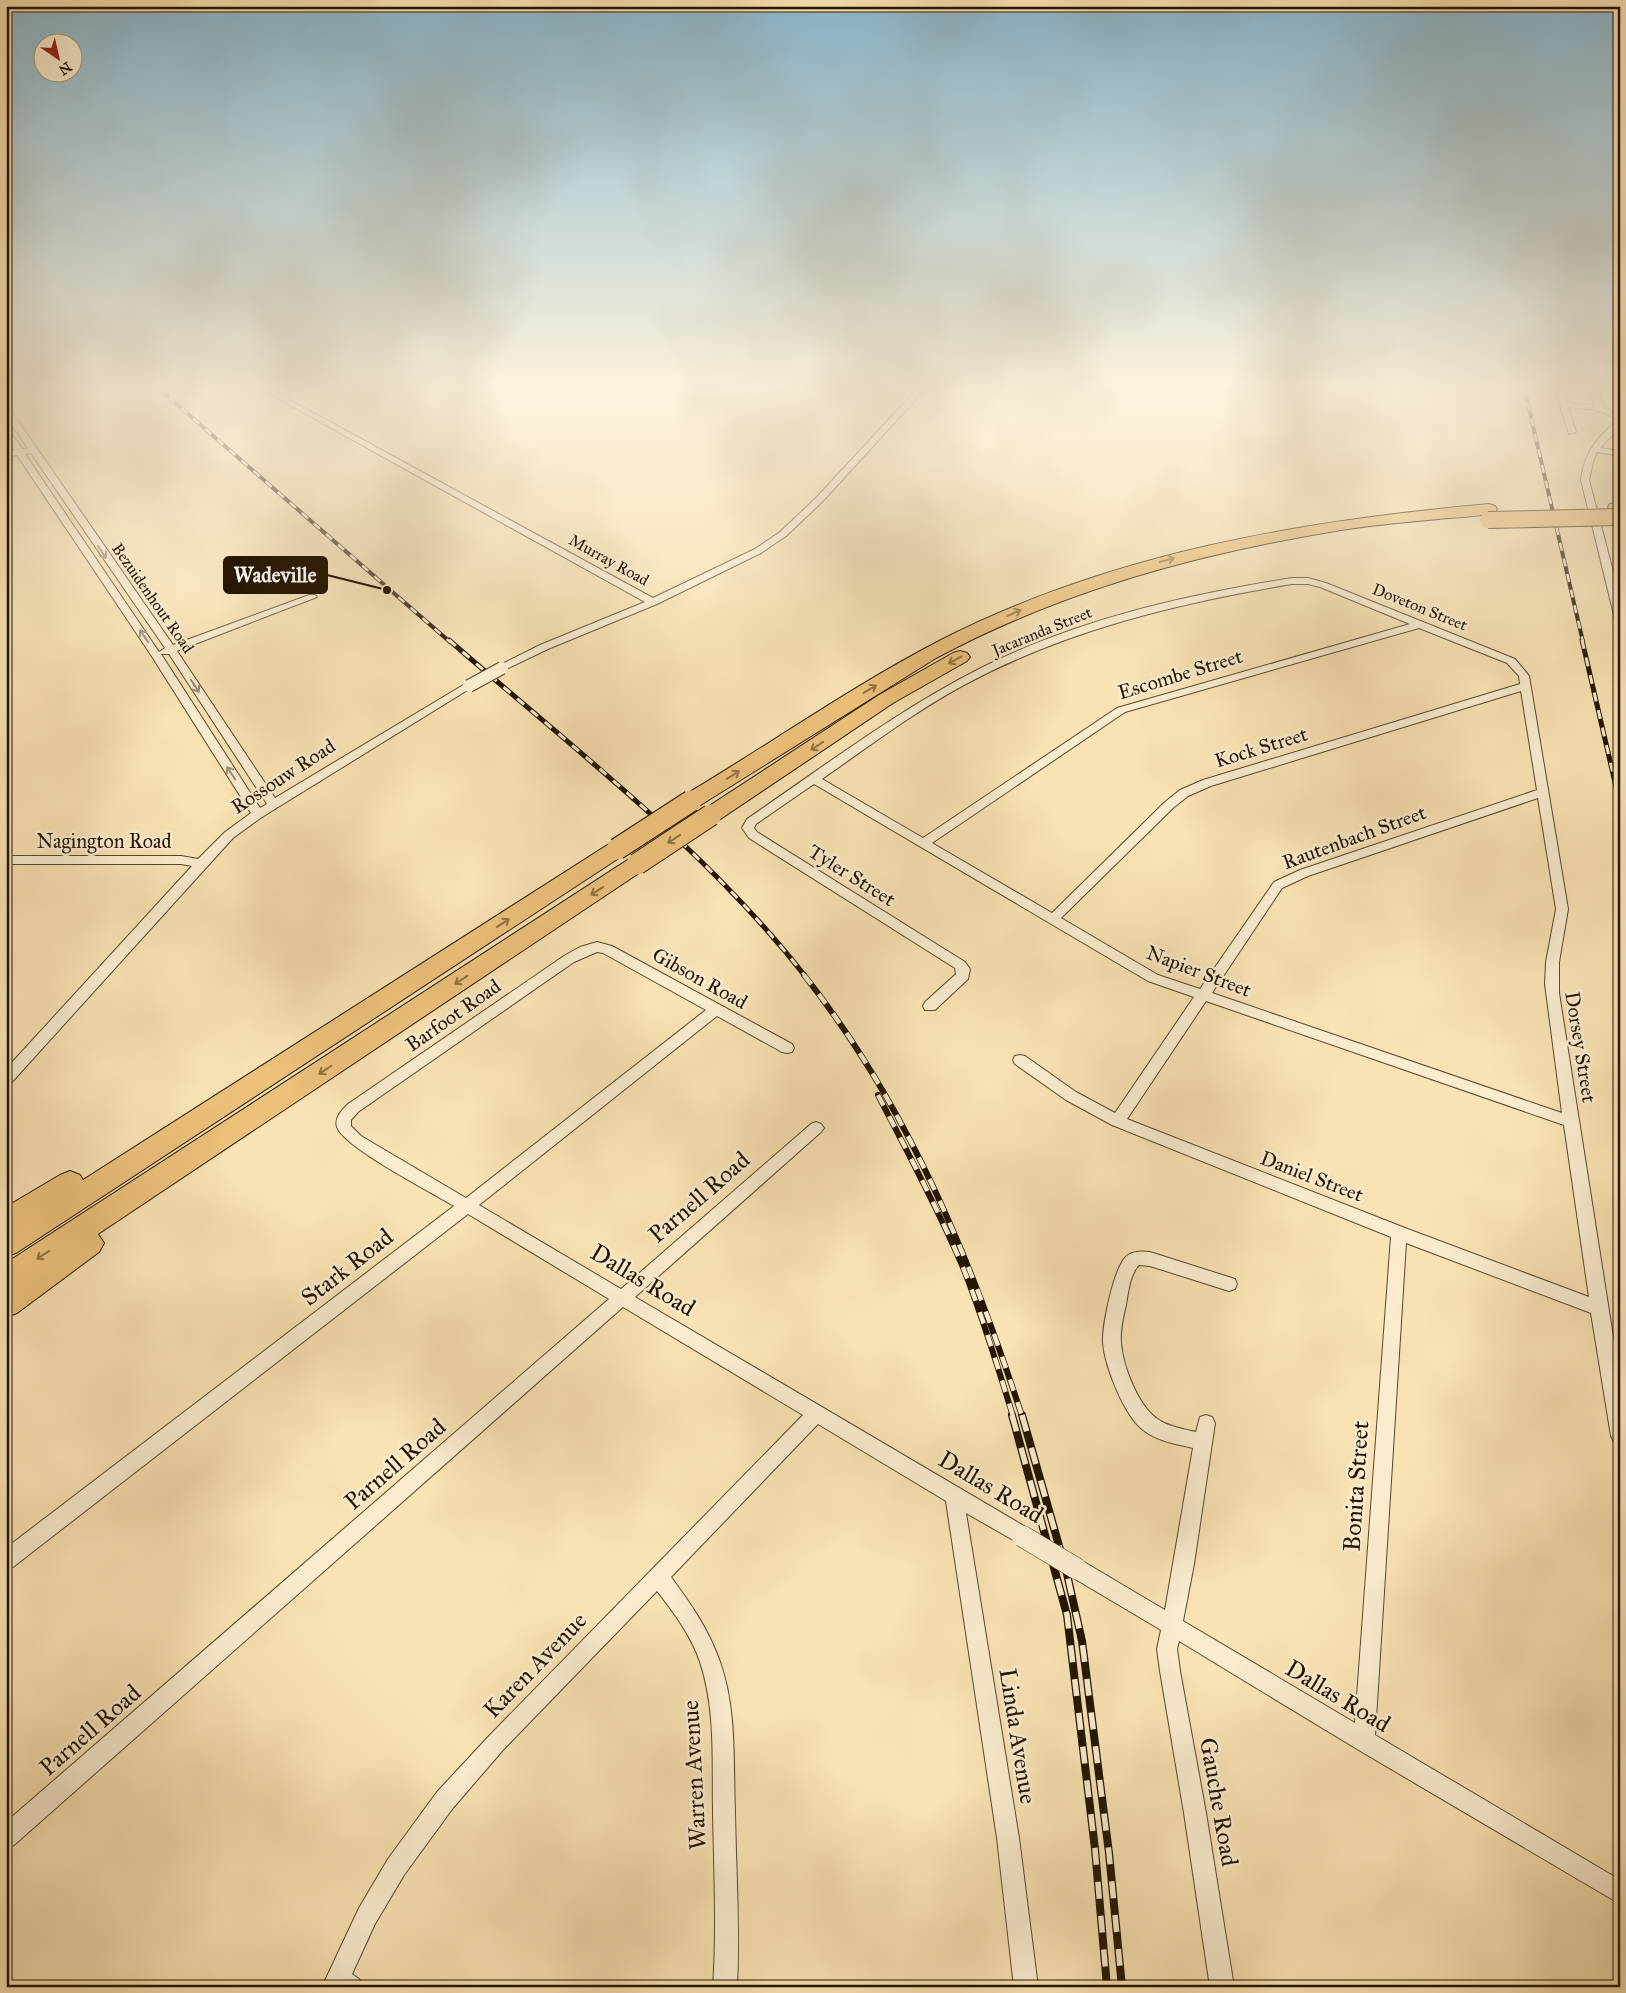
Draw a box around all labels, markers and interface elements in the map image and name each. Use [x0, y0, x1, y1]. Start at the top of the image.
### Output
north arrow [32, 32, 82, 82]
text: N [55, 58, 75, 79]
street label: Murray Road [566, 530, 652, 590]
street label: Bezuidenhout Road [108, 539, 198, 657]
one-way arrow [97, 545, 107, 559]
one-way arrow [1159, 554, 1175, 564]
callout: Wadeville [224, 557, 327, 593]
text: Wadeville [234, 562, 317, 588]
street label: Doveton Street [1370, 579, 1470, 635]
street label: Jacaranda Street [988, 602, 1095, 661]
one-way arrow [1006, 608, 1021, 617]
one-way arrow [138, 629, 149, 643]
street label: Escombe Street [1115, 644, 1245, 704]
one-way arrow [948, 656, 963, 665]
one-way arrow [190, 678, 200, 692]
one-way arrow [863, 683, 877, 693]
street label: Kock Street [1212, 722, 1310, 772]
street label: Rossouw Road [226, 733, 340, 819]
one-way arrow [810, 741, 824, 751]
one-way arrow [226, 766, 236, 780]
one-way arrow [725, 770, 739, 780]
street label: Rautenbach Street [1279, 800, 1429, 874]
street label: Nagington Road [37, 829, 171, 854]
one-way arrow [668, 834, 682, 844]
street label: Tyler Street [804, 839, 900, 911]
one-way arrow [590, 886, 604, 896]
one-way arrow [496, 918, 510, 928]
street label: Napier Street [1143, 940, 1255, 1002]
street label: Gibson Road [648, 942, 752, 1014]
street label: Barfoot Road [401, 974, 505, 1056]
one-way arrow [454, 975, 468, 985]
street label: Dorsey Street [1560, 990, 1602, 1104]
one-way arrow [319, 1065, 333, 1075]
street label: Parnell Road [642, 1145, 756, 1249]
street label: Daniel Street [1257, 1145, 1367, 1207]
street label: Stark Road [295, 1222, 399, 1312]
street label: Dallas Road [585, 1237, 701, 1323]
one-way arrow [36, 1249, 50, 1260]
street label: Parnell Road [338, 1412, 452, 1516]
street label: Bonita Street [1336, 1419, 1376, 1552]
street label: Dallas Road [933, 1444, 1049, 1530]
street label: Karen Avenue [477, 1606, 593, 1724]
street label: Dallas Road [1280, 1653, 1396, 1739]
street label: Linda Avenue [992, 1666, 1044, 1806]
street label: Parnell Road [33, 1678, 147, 1782]
street label: Warren Avenue [675, 1699, 713, 1851]
street label: Gauche Road [1193, 1735, 1245, 1869]

